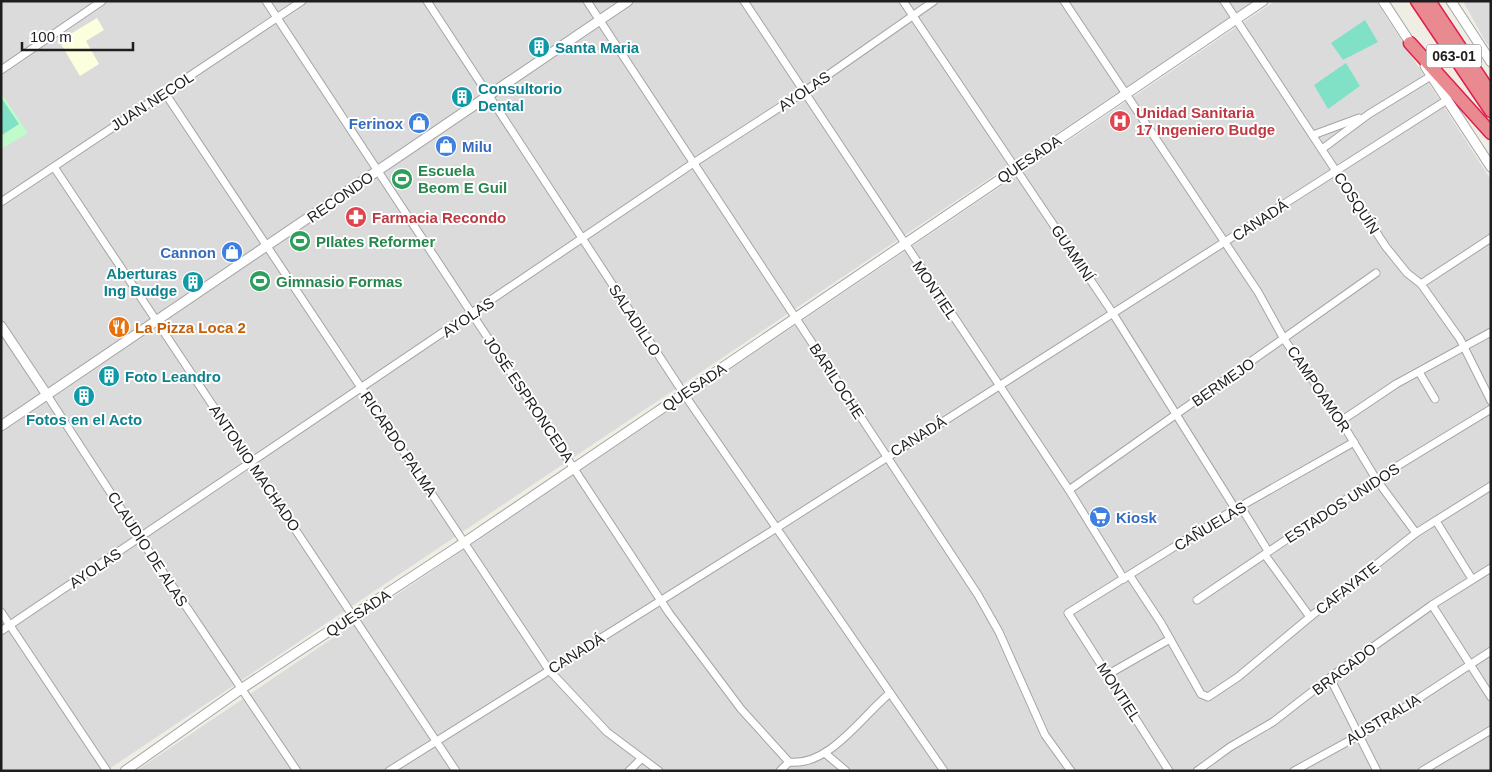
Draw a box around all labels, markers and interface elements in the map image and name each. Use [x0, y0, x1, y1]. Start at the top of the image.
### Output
scale bar [22, 20, 134, 52]
text: 100 m [30, 28, 72, 45]
building icon: Santa Maria [527, 35, 551, 59]
place label: Santa Maria [555, 39, 640, 56]
road number: 063-01 [1426, 44, 1482, 68]
street label: AYOLAS [775, 67, 833, 115]
street label: JUAN NECOL [108, 68, 196, 134]
place label: Consultorio Dental [478, 80, 562, 114]
building icon: Consultorio Dental [450, 85, 474, 109]
place label: Unidad Sanitaria 17 Ingeniero Budge [1136, 104, 1275, 138]
hospital icon: Unidad Sanitaria 17 Ingeniero Budge [1108, 109, 1132, 133]
shop icon: Ferinox [407, 111, 431, 135]
place label: Ferinox [349, 115, 404, 132]
street label: QUESADA [994, 131, 1064, 187]
shop icon: Milu [434, 134, 458, 158]
place label: Milu [462, 138, 492, 155]
place label: Escuela Beom E Guil [418, 162, 507, 196]
sports icon: Escuela Beom E Guil [390, 167, 414, 191]
street label: RECONDO [304, 168, 376, 226]
street label: COSQUÍN [1331, 169, 1383, 237]
street label: CANADÁ [1229, 196, 1291, 244]
pharmacy icon: Farmacia Recondo [344, 205, 368, 229]
place label: Farmacia Recondo [372, 209, 506, 226]
street label: GUAMINÍ [1048, 222, 1098, 285]
sports icon: PIlates Reformer [288, 229, 312, 253]
place label: PIlates Reformer [316, 233, 435, 250]
shop icon: Cannon [220, 240, 244, 264]
place label: Cannon [160, 244, 216, 261]
street label: MONTIEL [909, 258, 961, 322]
place label: Aberturas Ing Budge [104, 265, 177, 299]
sports icon: Gimnasio Formas [248, 269, 272, 293]
building icon: Aberturas Ing Budge [181, 270, 205, 294]
place label: Gimnasio Formas [276, 273, 403, 290]
street label: SALADILLO [606, 281, 664, 359]
street label: AYOLAS [439, 293, 497, 341]
restaurant icon: La Pizza Loca 2 [107, 315, 131, 339]
place label: La Pizza Loca 2 [135, 319, 246, 336]
street label: JOSÉ ESPRONCEDA [480, 333, 578, 465]
street label: BARILOCHE [806, 340, 868, 422]
street label: CAMPOAMOR [1284, 343, 1354, 435]
street label: BERMEJO [1188, 354, 1258, 410]
street label: QUESADA [659, 359, 729, 415]
building icon: Foto Leandro [97, 364, 121, 388]
place label: Foto Leandro [125, 368, 221, 385]
building icon: Fotos en el Acto [72, 384, 96, 408]
street label: RICARDO PALMA [358, 388, 440, 500]
street label: ANTONIO MACHADO [206, 402, 304, 534]
place label: Fotos en el Acto [26, 411, 142, 428]
street label: CANADÁ [887, 412, 949, 460]
street label: ESTADOS UNIDOS [1282, 460, 1402, 546]
street label: CLAUDIO DE ALAS [105, 488, 191, 610]
street label: CAÑUELAS [1171, 498, 1249, 554]
supermarket icon: Kiosk [1088, 505, 1112, 529]
place label: Kiosk [1116, 509, 1158, 526]
street label: AYOLAS [66, 544, 124, 592]
street label: CAFAYATE [1312, 558, 1382, 618]
street label: QUESADA [323, 586, 393, 640]
street label: CANADÁ [545, 629, 607, 677]
street label: BRAGADO [1309, 640, 1379, 698]
street label: MONTIEL [1094, 659, 1144, 725]
street label: AUSTRALIA [1343, 690, 1423, 748]

